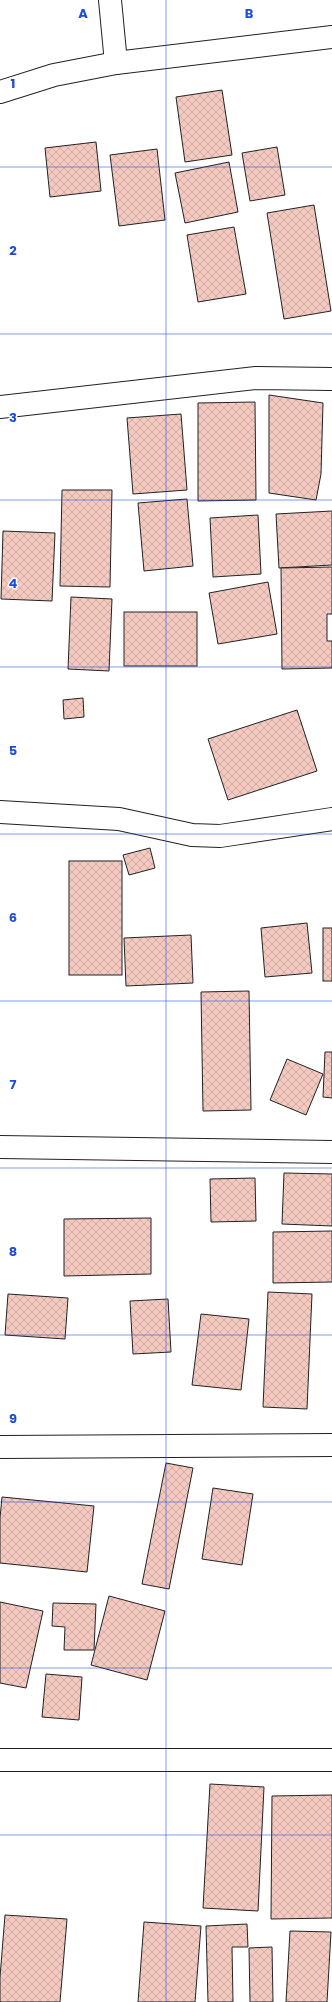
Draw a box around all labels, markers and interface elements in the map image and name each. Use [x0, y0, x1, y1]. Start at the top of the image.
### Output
text: A [78, 4, 88, 23]
text: B [245, 4, 254, 23]
text: 1 [11, 74, 15, 93]
text: 2 [9, 241, 17, 260]
text: 3 [9, 408, 17, 427]
text: 4 [9, 574, 18, 593]
text: 5 [9, 741, 17, 760]
text: 6 [9, 908, 17, 927]
text: 7 [10, 1075, 17, 1094]
text: 8 [9, 1242, 17, 1261]
text: 9 [9, 1409, 17, 1428]

